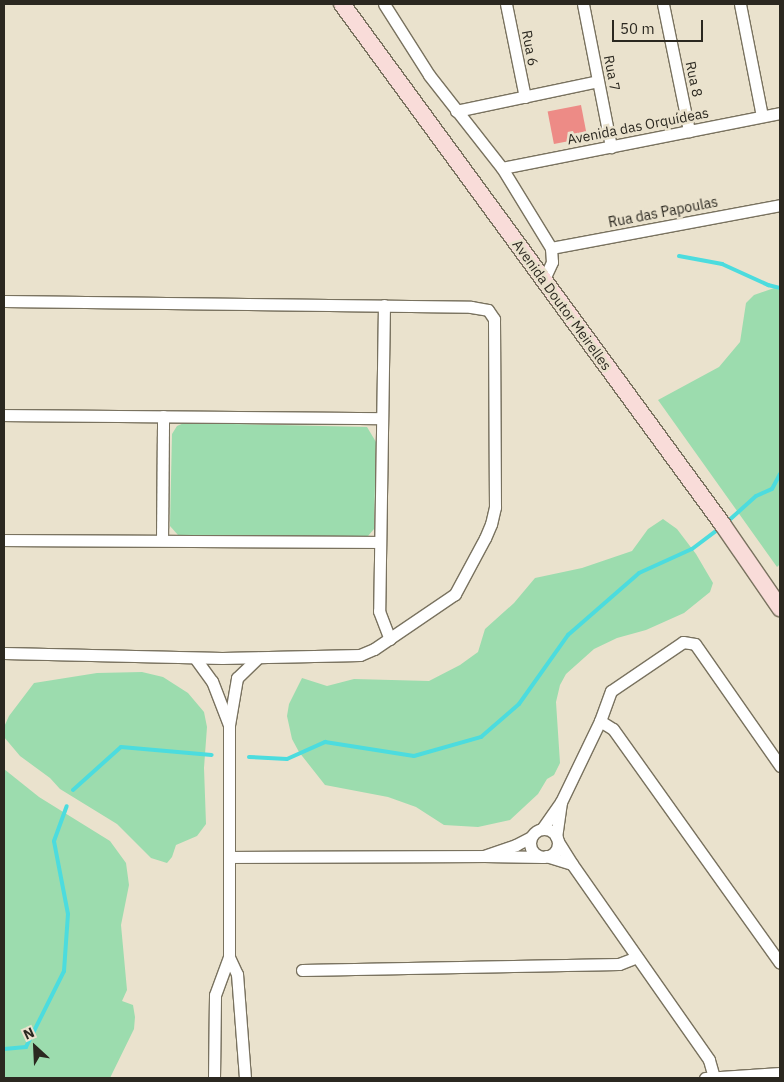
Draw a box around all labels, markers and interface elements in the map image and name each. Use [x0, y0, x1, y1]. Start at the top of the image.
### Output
scale bar [614, 10, 705, 42]
text: 50 m [620, 19, 655, 38]
street label: Rua 6 [518, 29, 542, 67]
street label: Rua 7 [600, 54, 624, 92]
street label: Rua 8 [682, 60, 706, 98]
street label: Avenida das Orquídeas [566, 104, 710, 148]
street label: Rua das Papoulas [607, 193, 719, 231]
street label: Avenida Doutor Meirelles [509, 236, 615, 374]
north arrow [10, 1022, 60, 1072]
text: N [20, 1023, 37, 1044]

